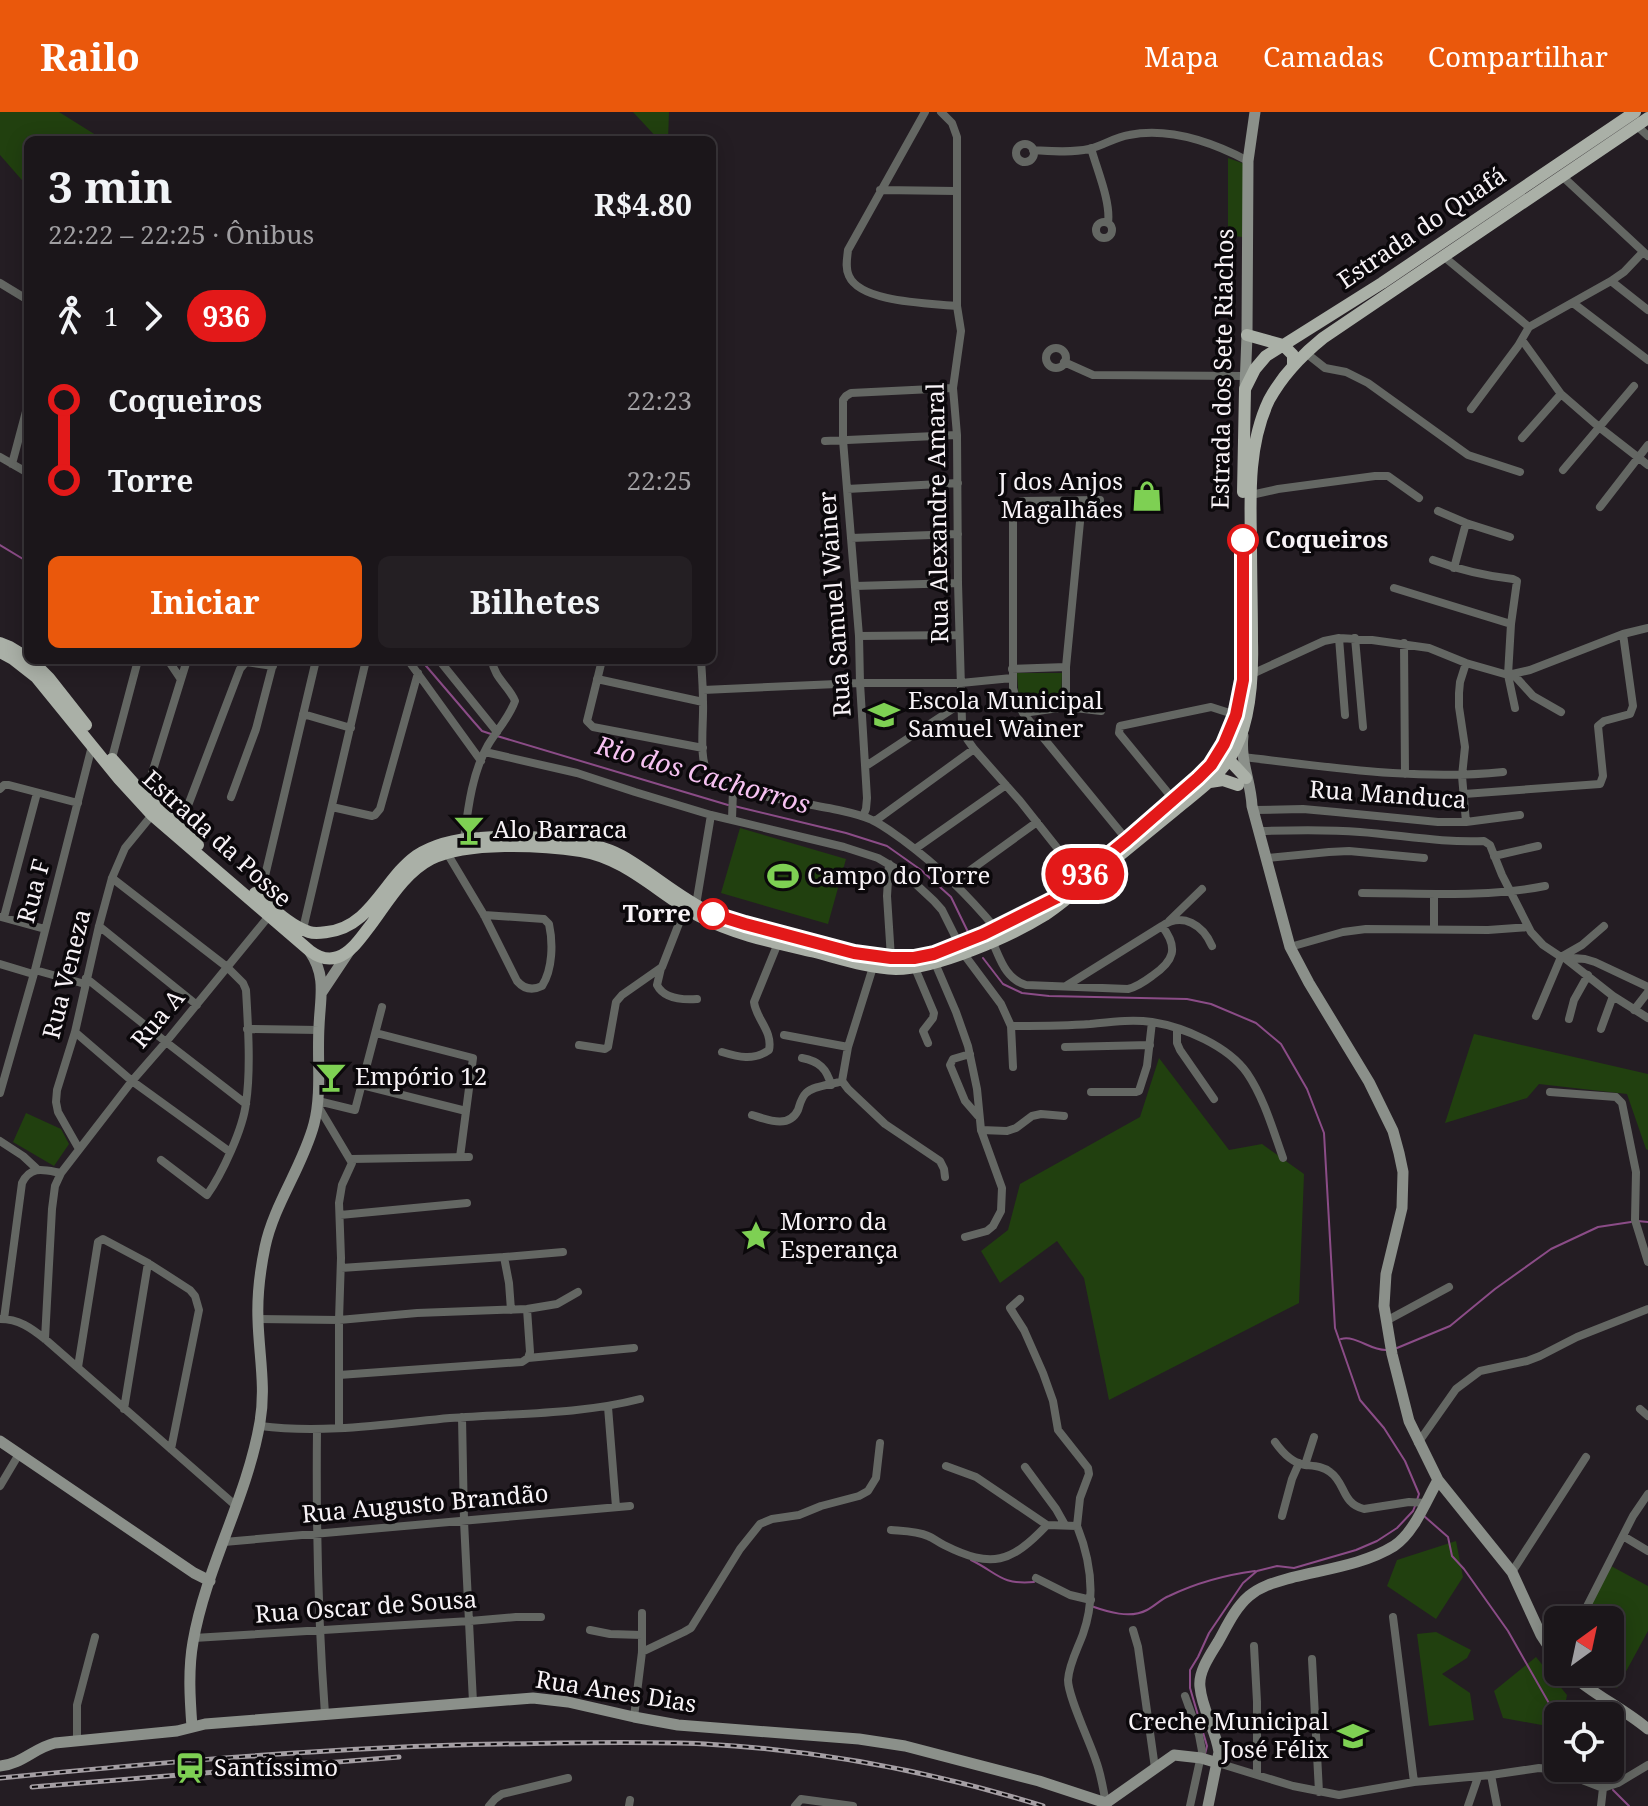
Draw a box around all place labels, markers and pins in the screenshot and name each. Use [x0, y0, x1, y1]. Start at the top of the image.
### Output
place label: J dos Anjos Magalhães [997, 464, 1123, 525]
shop icon: J dos Anjos Magalhães [1130, 479, 1164, 513]
place label: Coqueiros [1265, 522, 1388, 555]
marker: Coqueiros [1228, 525, 1258, 555]
place label: Escola Municipal Samuel Wainer [908, 683, 1103, 744]
school or university icon: Escola Municipal Samuel Wainer [867, 698, 901, 732]
place label: Alo Barraca [493, 812, 628, 845]
bar icon: Alo Barraca [452, 813, 486, 847]
place label: Campo do Torre [807, 858, 990, 891]
sports icon: Campo do Torre [766, 859, 800, 893]
place label: Torre [623, 896, 691, 929]
marker: Torre [698, 899, 728, 929]
place label: Empório 12 [355, 1059, 487, 1092]
bar icon: Empório 12 [314, 1060, 348, 1094]
place label: Morro da Esperança [780, 1204, 899, 1265]
place icon: Morro da Esperança [739, 1219, 773, 1253]
place label: Creche Municipal José Félix [1128, 1704, 1330, 1765]
school or university icon: Creche Municipal José Félix [1336, 1719, 1370, 1753]
place label: Santíssimo [214, 1750, 338, 1783]
station icon: Santíssimo [173, 1751, 207, 1785]

